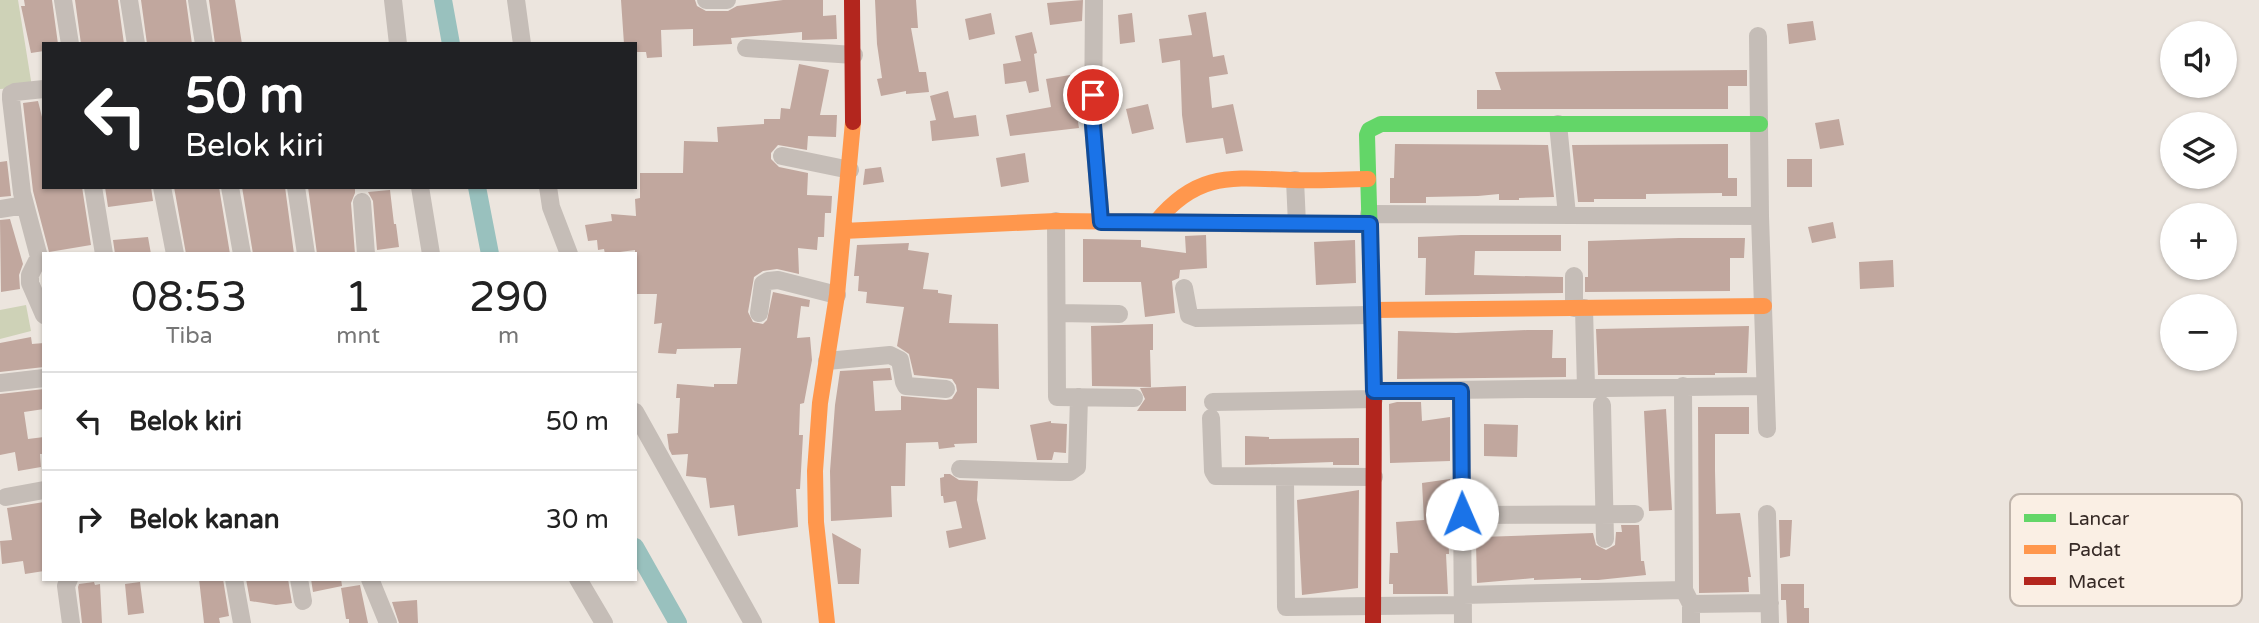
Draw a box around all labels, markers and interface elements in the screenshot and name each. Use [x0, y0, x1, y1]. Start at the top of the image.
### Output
map controls [2160, 21, 2237, 371]
button: sound [2160, 21, 2237, 98]
pin [1063, 65, 1123, 125]
text: 50 m [185, 67, 304, 126]
icon: left [70, 70, 161, 161]
icon: arrive [1074, 76, 1112, 114]
button: layers [2160, 112, 2237, 189]
text: Belok kiri [185, 127, 324, 165]
button: + [2160, 203, 2237, 280]
text: 08:53 [131, 272, 247, 323]
text: 1 [345, 272, 371, 323]
text: 290 [469, 272, 548, 323]
button: − [2160, 294, 2237, 371]
text: Tiba [166, 322, 213, 350]
text: mnt [336, 322, 380, 350]
text: m [498, 322, 519, 350]
icon: left [70, 402, 108, 440]
text: Belok kiri [129, 406, 242, 437]
text: 50 m [546, 406, 609, 437]
position arrow [1425, 477, 1499, 551]
legend [2010, 494, 2242, 606]
icon: right [70, 500, 108, 538]
text: Belok kanan [129, 504, 280, 535]
text: 30 m [546, 504, 609, 535]
text: Lancar [2068, 508, 2130, 530]
text: Padat [2068, 539, 2121, 561]
text: Macet [2068, 571, 2125, 593]

